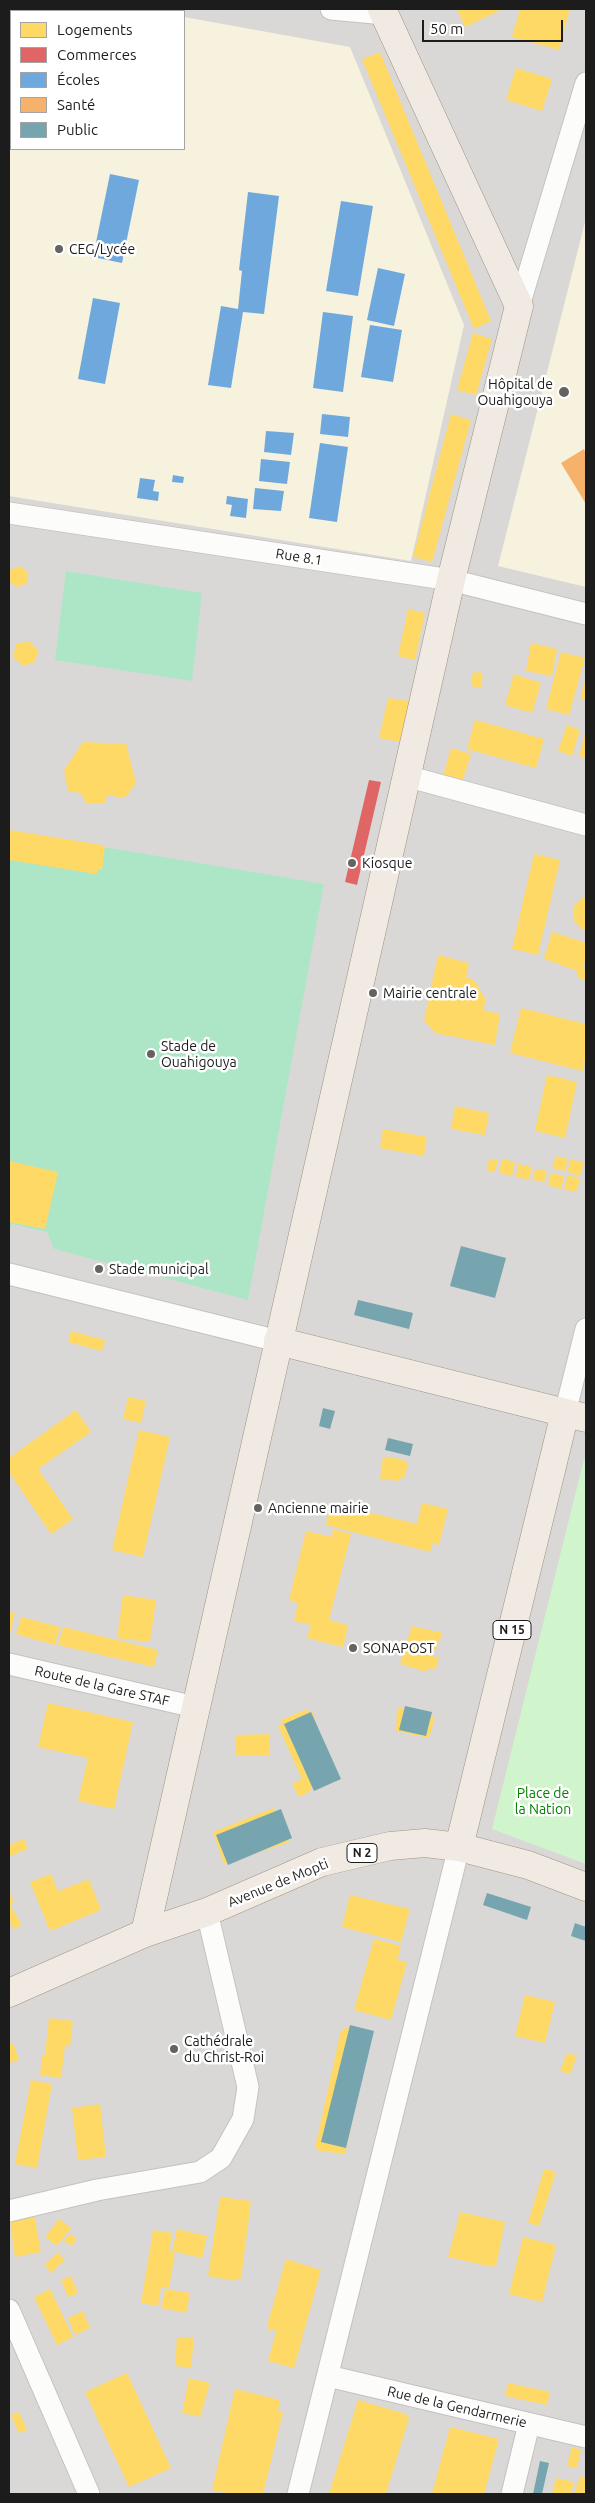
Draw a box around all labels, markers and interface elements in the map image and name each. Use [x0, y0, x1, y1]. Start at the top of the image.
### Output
legend [10, 10, 185, 150]
scale bar [425, 10, 566, 42]
text: 50 m [430, 20, 463, 37]
text: Logements [57, 21, 133, 38]
text: Commerces [57, 46, 137, 63]
text: Écoles [57, 71, 100, 88]
text: Santé [57, 96, 95, 113]
text: Public [57, 121, 98, 138]
place label: CEG/Lycée [69, 241, 135, 257]
marker: CEG/Lycée [53, 243, 65, 255]
place label: Hôpital de Ouahigouya [477, 376, 553, 408]
marker: Hôpital de Ouahigouya [557, 385, 571, 399]
street label: Rue 8.1 [275, 545, 323, 569]
place label: Kiosque [362, 855, 412, 871]
marker: Kiosque [346, 857, 358, 869]
place label: Mairie centrale [383, 985, 477, 1001]
marker: Mairie centrale [367, 987, 379, 999]
place label: Stade de Ouahigouya [161, 1038, 237, 1070]
marker: Stade de Ouahigouya [145, 1048, 157, 1060]
place label: Stade municipal [109, 1261, 209, 1277]
marker: Stade municipal [93, 1263, 105, 1275]
place label: Ancienne mairie [268, 1500, 369, 1516]
marker: Ancienne mairie [252, 1502, 264, 1514]
road number: N 15 [493, 1620, 531, 1640]
place label: SONAPOST [363, 1640, 435, 1656]
marker: SONAPOST [347, 1642, 359, 1654]
street label: Route de la Gare STAF [33, 1662, 171, 1710]
park label: Place de la Nation [515, 1785, 571, 1818]
road number: N 2 [347, 1844, 377, 1862]
street label: Avenue de Mopti [225, 1855, 331, 1911]
place label: Cathédrale du Christ-Roi [184, 2033, 264, 2066]
marker: Cathédrale du Christ-Roi [168, 2043, 180, 2055]
street label: Rue de la Gendarmerie [386, 2383, 528, 2431]

